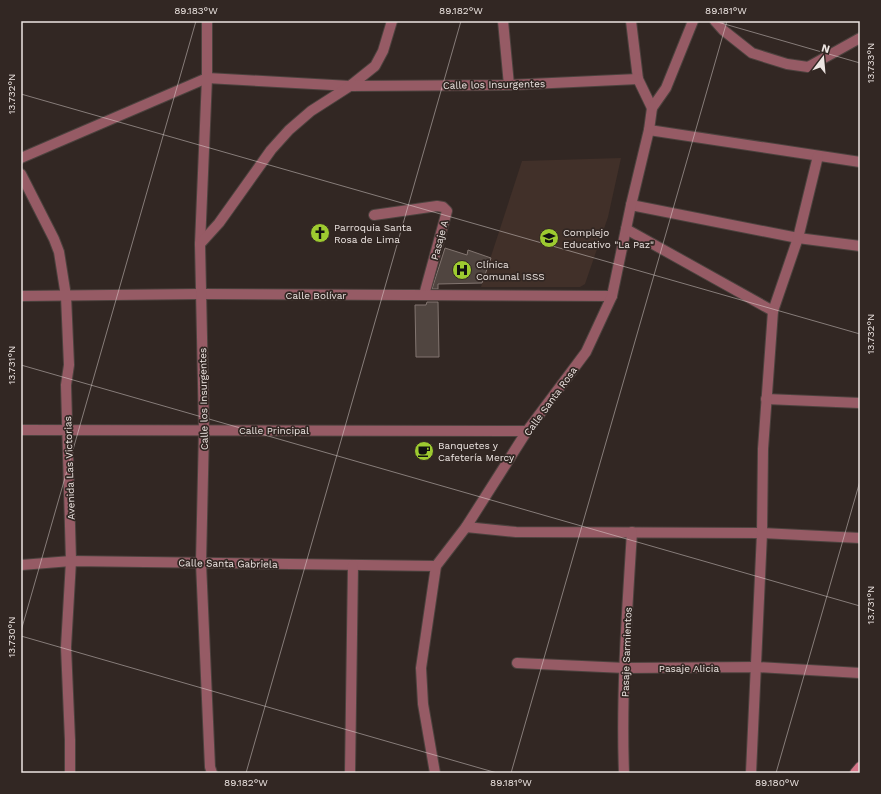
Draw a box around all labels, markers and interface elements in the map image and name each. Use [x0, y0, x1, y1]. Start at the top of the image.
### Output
text: 89.183°W [174, 5, 218, 16]
text: 89.182°W [439, 5, 483, 16]
text: 89.181°W [705, 5, 747, 16]
north arrow [803, 38, 843, 78]
text: N [820, 41, 831, 56]
text: 13.733°N [865, 43, 876, 83]
text: 13.732°N [6, 74, 17, 114]
street label: Calle los Insurgentes [443, 78, 545, 91]
street label: Pasaje A [429, 219, 450, 261]
church icon: Parroquia Santa Rosa de Lima [309, 222, 331, 244]
place label: Parroquia Santa Rosa de Lima [334, 222, 412, 245]
school or university icon: Complejo Educativo "La Paz" [538, 227, 560, 249]
place label: Complejo Educativo "La Paz" [563, 227, 654, 250]
hospital icon: Clínica Comunal ISSS [451, 259, 473, 281]
place label: Clínica Comunal ISSS [476, 259, 545, 282]
street label: Calle Bolívar [286, 290, 346, 301]
text: 13.732°N [865, 314, 876, 354]
text: 13.731°N [6, 346, 17, 384]
street label: Calle los Insurgentes [197, 348, 210, 450]
street label: Calle Santa Rosa [522, 364, 579, 438]
street label: Avenida Las Victorias [62, 416, 77, 520]
street label: Calle Principal [239, 425, 309, 436]
cafe icon: Banquetes y Cafetería Mercy [413, 440, 435, 462]
place label: Banquetes y Cafetería Mercy [438, 440, 515, 463]
street label: Calle Santa Gabriela [178, 557, 278, 570]
text: 13.731°N [865, 586, 876, 624]
street label: Pasaje Sarmientos [619, 607, 634, 697]
text: 13.730°N [6, 616, 17, 658]
street label: Pasaje Alicia [659, 663, 720, 674]
text: 89.182°W [224, 777, 268, 788]
text: 89.181°W [490, 777, 532, 788]
text: 89.180°W [755, 777, 799, 788]

